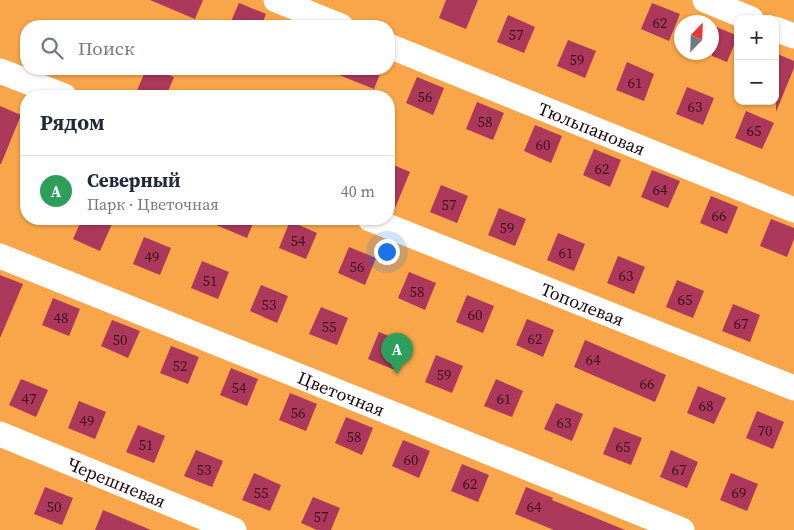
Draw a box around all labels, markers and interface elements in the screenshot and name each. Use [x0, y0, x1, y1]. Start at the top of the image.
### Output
house number: 62 [652, 12, 668, 33]
north arrow [674, 15, 719, 60]
map controls [734, 15, 779, 105]
button: + [734, 15, 779, 60]
search box [20, 20, 395, 75]
house number: 57 [508, 24, 524, 45]
icon: search [38, 34, 66, 62]
text: Поиск [78, 35, 135, 61]
house number: 59 [569, 49, 585, 70]
button: − [734, 60, 779, 105]
house number: 61 [627, 72, 643, 93]
house number: 56 [417, 86, 433, 107]
street label: Тюльпановая [535, 95, 649, 161]
house number: 63 [687, 96, 703, 117]
text: Рядом [40, 108, 105, 137]
house number: 58 [477, 111, 493, 132]
house number: 65 [746, 120, 762, 141]
house number: 60 [535, 134, 551, 155]
house number: 62 [594, 158, 610, 179]
text: Северный [87, 167, 181, 193]
house number: 64 [652, 179, 668, 200]
text: A [51, 180, 61, 202]
text: 40 m [341, 180, 375, 202]
text: Парк · Цветочная [87, 193, 219, 215]
house number: 57 [441, 194, 457, 215]
house number: 66 [711, 205, 727, 226]
house number: 59 [499, 217, 515, 238]
house number: 54 [290, 230, 306, 251]
your location [374, 239, 400, 265]
house number: 61 [558, 242, 574, 263]
house number: 49 [144, 246, 160, 267]
house number: 56 [349, 256, 365, 277]
house number: 63 [618, 265, 634, 286]
house number: 51 [202, 270, 218, 291]
street label: Тополевая [537, 276, 628, 332]
house number: 58 [409, 281, 425, 302]
house number: 65 [677, 289, 693, 310]
house number: 53 [261, 294, 277, 315]
house number: 60 [467, 304, 483, 325]
house number: 48 [53, 307, 69, 328]
house number: 67 [733, 313, 749, 334]
house number: 55 [321, 316, 337, 337]
house number: 62 [527, 328, 543, 349]
house number: 50 [112, 329, 128, 350]
pin: A [381, 333, 413, 374]
house number: 64 [585, 349, 601, 370]
house number: 52 [172, 355, 188, 376]
street label: Цветочная [294, 364, 389, 422]
house number: 59 [436, 364, 452, 385]
house number: 66 [639, 373, 655, 394]
house number: 54 [231, 377, 247, 398]
house number: 47 [21, 388, 37, 409]
house number: 61 [496, 388, 512, 409]
house number: 68 [698, 395, 714, 416]
house number: 56 [290, 402, 306, 423]
house number: 49 [79, 410, 95, 431]
house number: 63 [556, 412, 572, 433]
house number: 70 [757, 420, 773, 441]
house number: 58 [346, 426, 362, 447]
house number: 51 [138, 434, 154, 455]
house number: 65 [615, 436, 631, 457]
house number: 60 [403, 449, 419, 470]
street label: Черешневая [63, 450, 170, 513]
house number: 53 [196, 459, 212, 480]
house number: 67 [671, 459, 687, 480]
house number: 62 [462, 473, 478, 494]
house number: 55 [253, 482, 269, 503]
house number: 69 [731, 482, 747, 503]
house number: 50 [46, 496, 62, 517]
house number: 64 [526, 496, 542, 517]
house number: 57 [313, 506, 329, 527]

